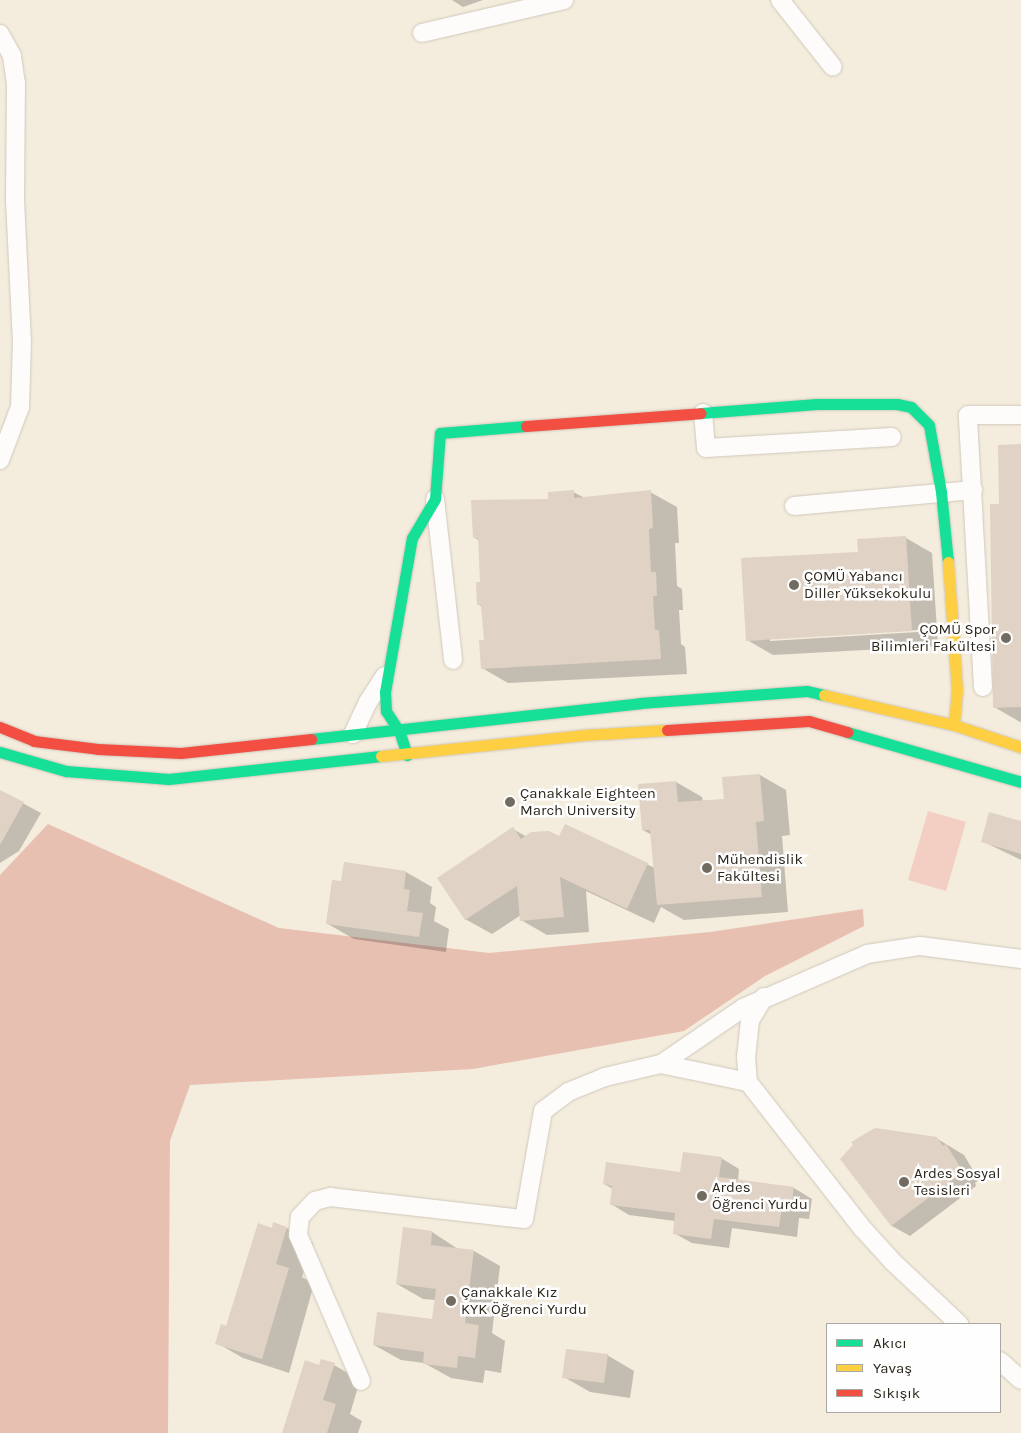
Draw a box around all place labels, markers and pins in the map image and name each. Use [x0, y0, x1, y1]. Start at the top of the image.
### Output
place label: ÇOMÜ Yabancı Diller Yüksekokulu [804, 567, 931, 602]
marker: ÇOMÜ Yabancı Diller Yüksekokulu [788, 579, 800, 591]
place label: ÇOMÜ Spor Bilimleri Fakültesi [871, 620, 996, 655]
marker: ÇOMÜ Spor Bilimleri Fakültesi [1000, 632, 1012, 644]
place label: Çanakkale Eighteen March University [520, 784, 656, 819]
marker: Çanakkale Eighteen March University [504, 796, 516, 808]
place label: Mühendislik Fakültesi [717, 850, 803, 885]
marker: Mühendislik Fakültesi [701, 862, 713, 874]
place label: Ardes Sosyal Tesisleri [914, 1164, 1000, 1199]
marker: Ardes Sosyal Tesisleri [898, 1176, 910, 1188]
place label: Ardes Öğrenci Yurdu [712, 1178, 808, 1213]
marker: Ardes Öğrenci Yurdu [696, 1190, 708, 1202]
place label: Çanakkale Kız KYK Öğrenci Yurdu [461, 1283, 587, 1318]
marker: Çanakkale Kız KYK Öğrenci Yurdu [445, 1295, 457, 1307]

